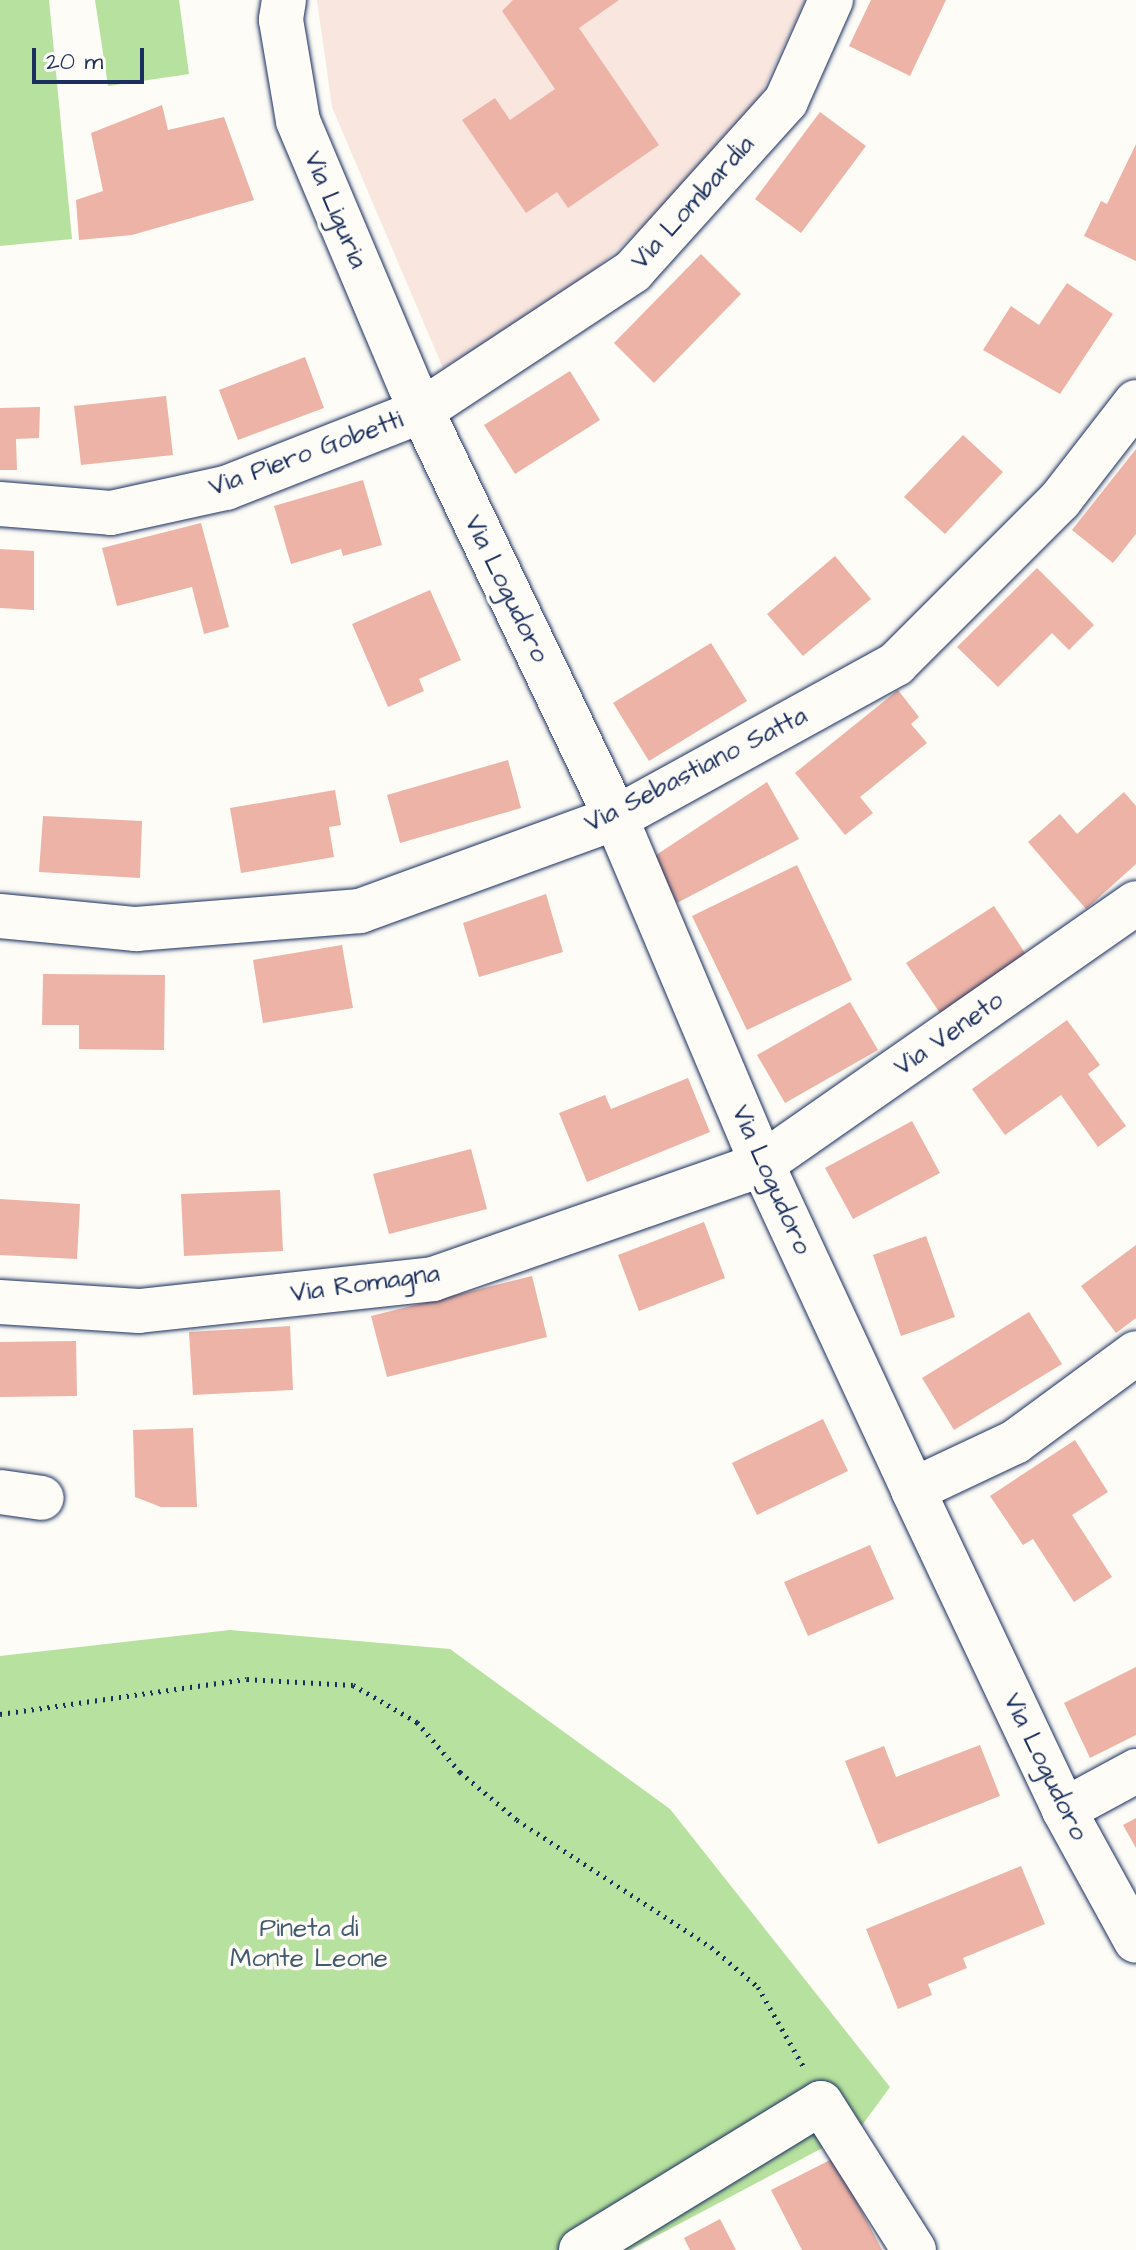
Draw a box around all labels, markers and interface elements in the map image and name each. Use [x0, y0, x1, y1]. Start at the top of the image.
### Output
scale bar [36, 32, 148, 82]
text: 20 m [46, 45, 103, 79]
street label: Via Lombardia [625, 130, 761, 276]
street label: Via Liguria [296, 147, 374, 273]
street label: Via Piero Gobetti [205, 404, 407, 504]
street label: Via Logudoro [457, 510, 555, 668]
street label: Via Sebastiano Satta [580, 700, 812, 840]
street label: Via Veneto [888, 985, 1010, 1083]
street label: Via Logudoro [724, 1101, 818, 1259]
street label: Via Romagna [288, 1258, 442, 1310]
street label: Via Logudoro [996, 1688, 1094, 1846]
park label: Pineta di Monte Leone [230, 1913, 388, 1974]

